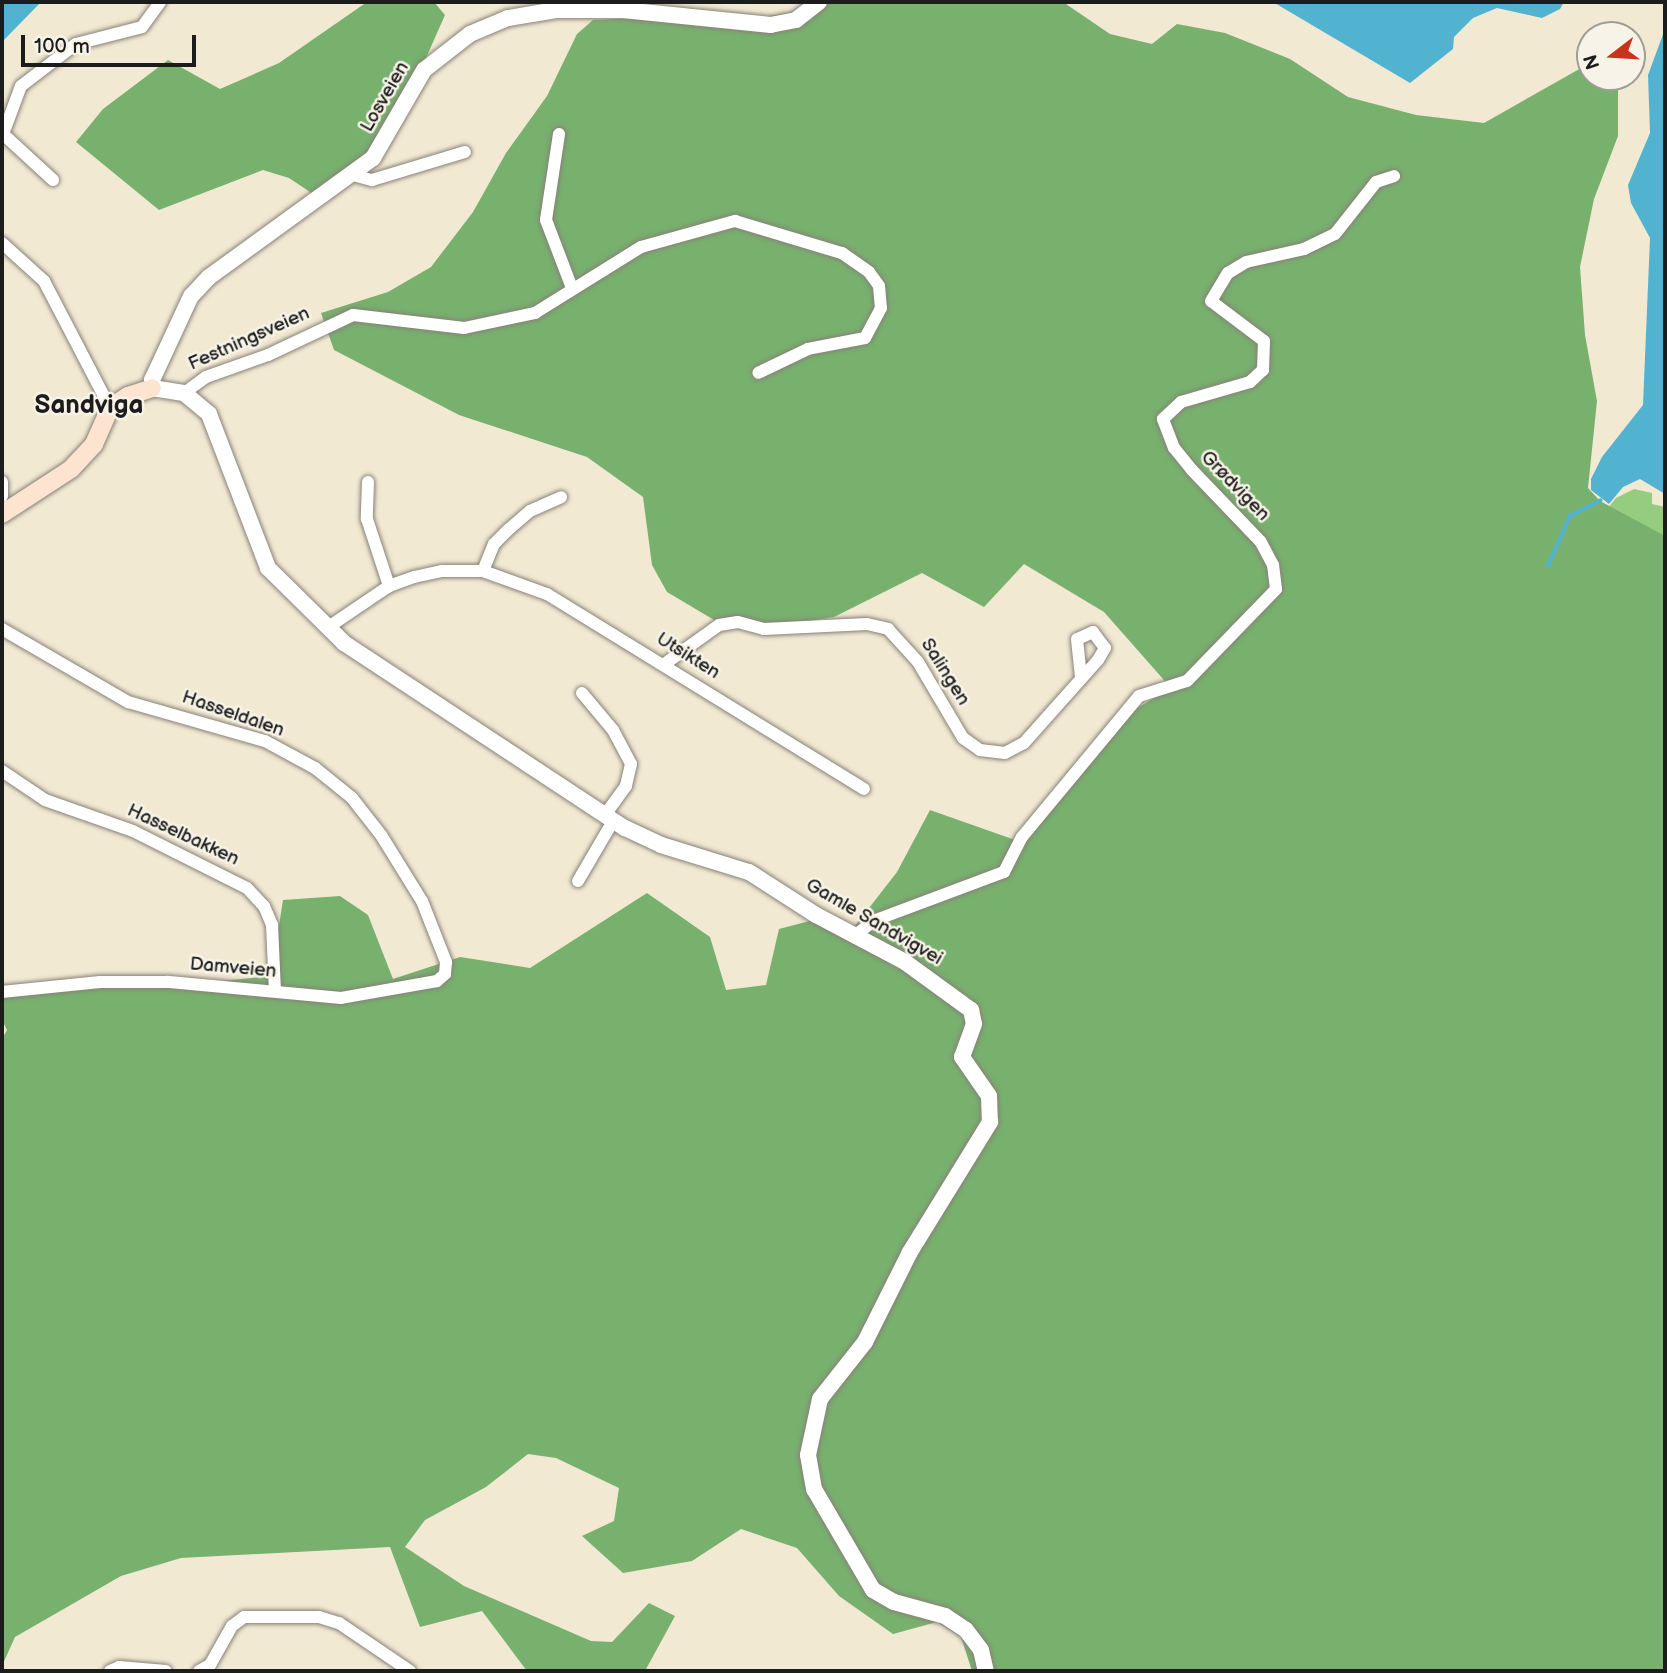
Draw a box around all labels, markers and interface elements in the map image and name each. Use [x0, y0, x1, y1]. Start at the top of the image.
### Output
scale bar [24, 21, 200, 65]
north arrow [1576, 21, 1646, 91]
text: 100 m [34, 34, 90, 59]
text: N [1579, 52, 1605, 72]
street label: Losveien [356, 58, 414, 136]
street label: Festningsveien [185, 302, 313, 376]
district label: Sandviga [35, 390, 143, 422]
street label: Grødvigen [1196, 446, 1274, 526]
street label: Utsikten [652, 628, 724, 684]
street label: Salingen [916, 634, 974, 710]
street label: Hasseldalen [179, 686, 287, 742]
street label: Hasselbakken [123, 799, 243, 871]
street label: Gamle Sandvigvei [802, 874, 946, 970]
street label: Damveien [189, 953, 277, 983]

